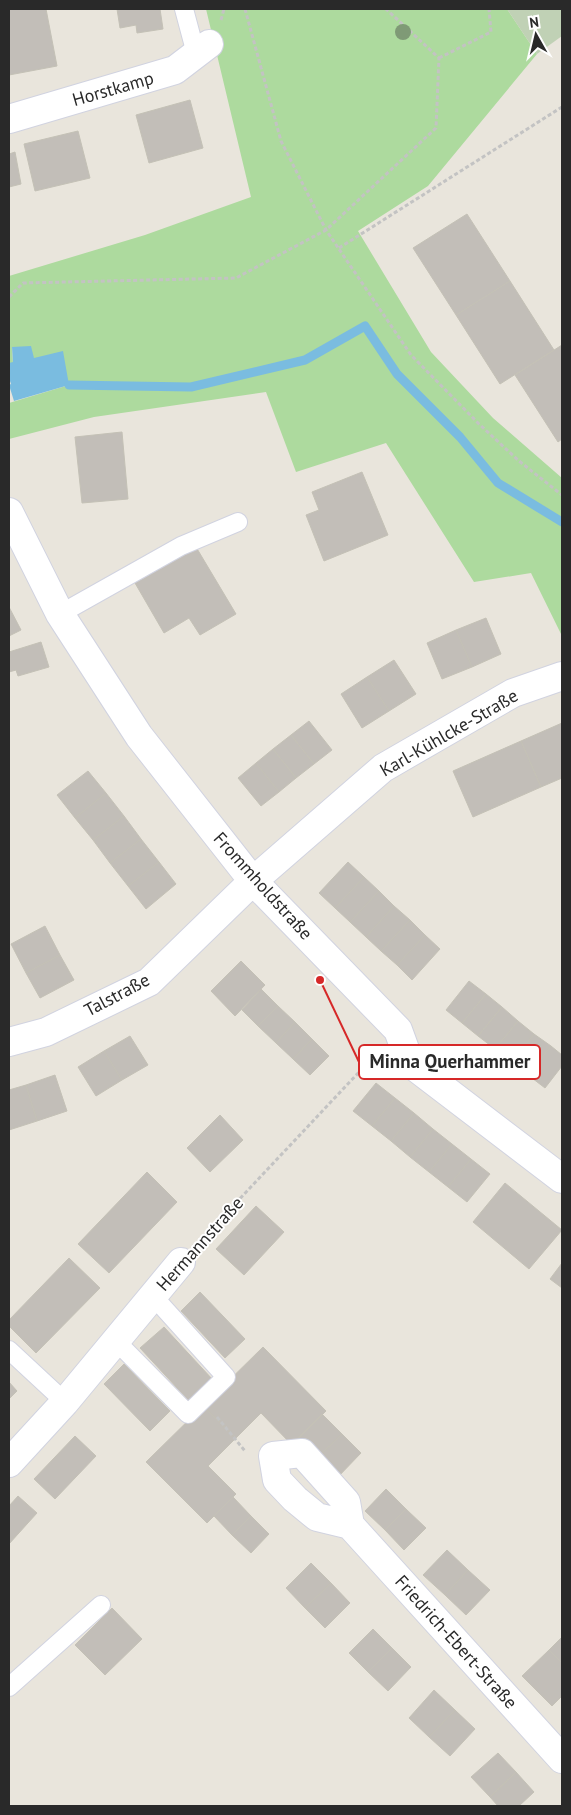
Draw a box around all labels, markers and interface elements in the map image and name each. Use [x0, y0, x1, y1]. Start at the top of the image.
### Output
north arrow [511, 10, 561, 60]
text: N [528, 13, 540, 32]
street label: Horstkamp [70, 66, 156, 111]
street label: Karl-Kühlcke-Straße [376, 684, 522, 781]
street label: Frommholdstraße [209, 827, 318, 944]
street label: Talstraße [80, 968, 153, 1021]
callout: Minna Querhammer [359, 1045, 540, 1079]
text: Minna Querhammer [370, 1049, 531, 1073]
street label: Hermannstraße [151, 1192, 248, 1296]
street label: Friedrich-Ebert-Straße [390, 1570, 523, 1713]

